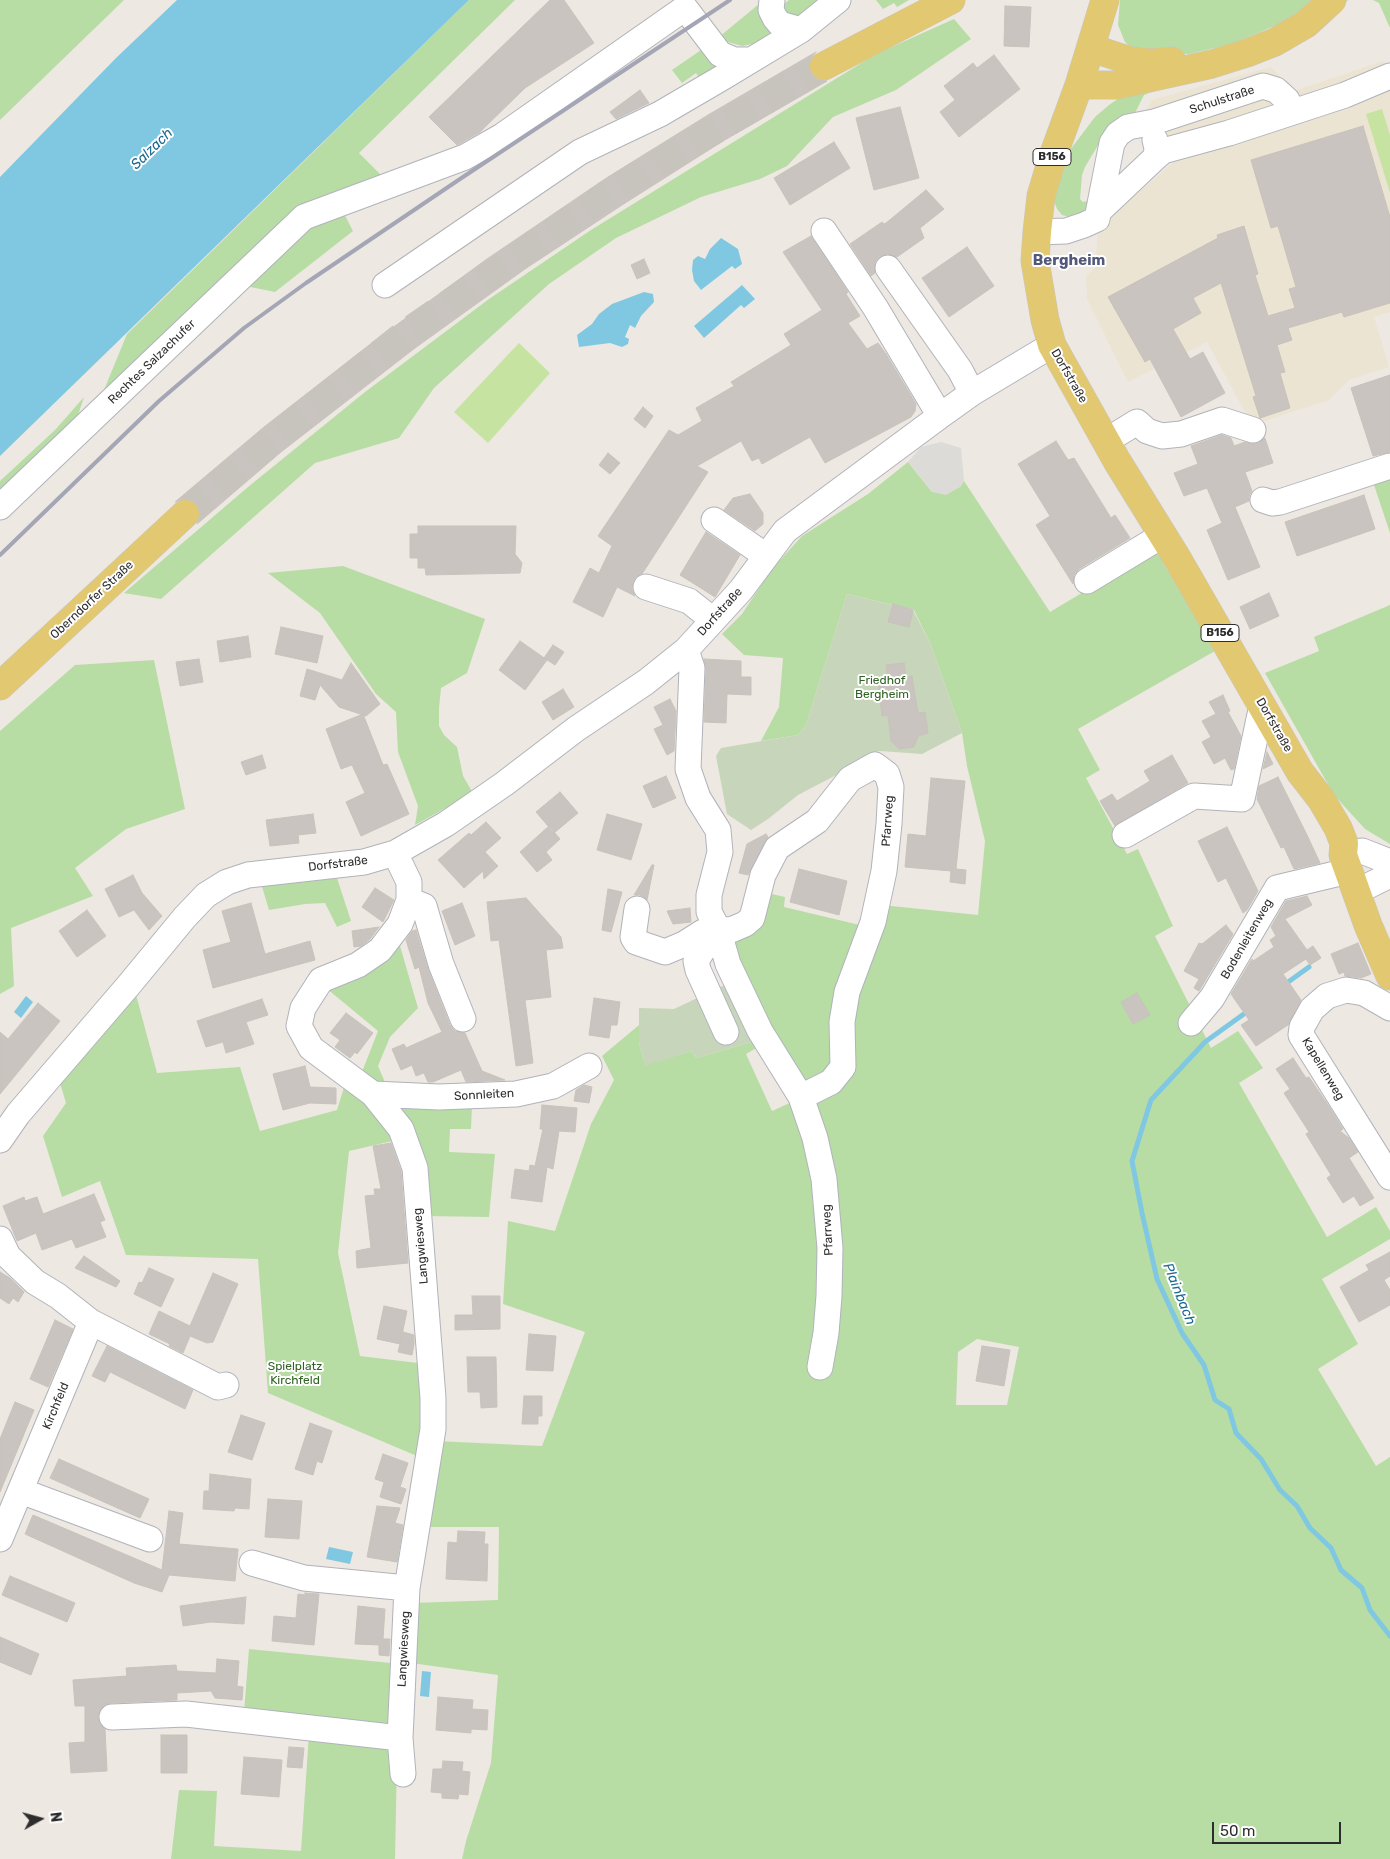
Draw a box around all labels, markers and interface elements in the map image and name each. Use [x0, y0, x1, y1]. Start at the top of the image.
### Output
street label: Schulstraße [1188, 83, 1256, 117]
water label: Salzach [128, 125, 176, 173]
road number: B156 [1033, 148, 1071, 166]
district label: Bergheim [1033, 252, 1105, 270]
street label: Rechtes Salzachufer [105, 317, 199, 407]
street label: Dorfstraße [1048, 346, 1090, 406]
street label: Oberndorfer Straße [48, 558, 136, 642]
street label: Dorfstraße [695, 585, 745, 639]
road number: B156 [1201, 624, 1239, 641]
park label: Friedhof Bergheim [855, 674, 909, 702]
street label: Dorfstraße [1253, 695, 1295, 755]
street label: Pfarrweg [879, 795, 897, 847]
street label: Dorfstraße [307, 853, 369, 875]
street label: Bodenleitenweg [1218, 896, 1276, 982]
street label: Kapellenweg [1299, 1035, 1347, 1103]
street label: Sonnleiten [454, 1086, 514, 1104]
street label: Pfarrweg [819, 1204, 837, 1256]
street label: Langwiesweg [410, 1207, 432, 1285]
water label: Plainbach [1159, 1261, 1199, 1327]
park label: Spielplatz Kirchfeld [268, 1360, 322, 1388]
street label: Kirchfeld [40, 1380, 72, 1432]
street label: Langwiesweg [395, 1610, 413, 1688]
north arrow [15, 1794, 65, 1844]
text: N [46, 1811, 64, 1823]
scale bar [1215, 1812, 1344, 1844]
text: 50 m [1220, 1822, 1255, 1840]

